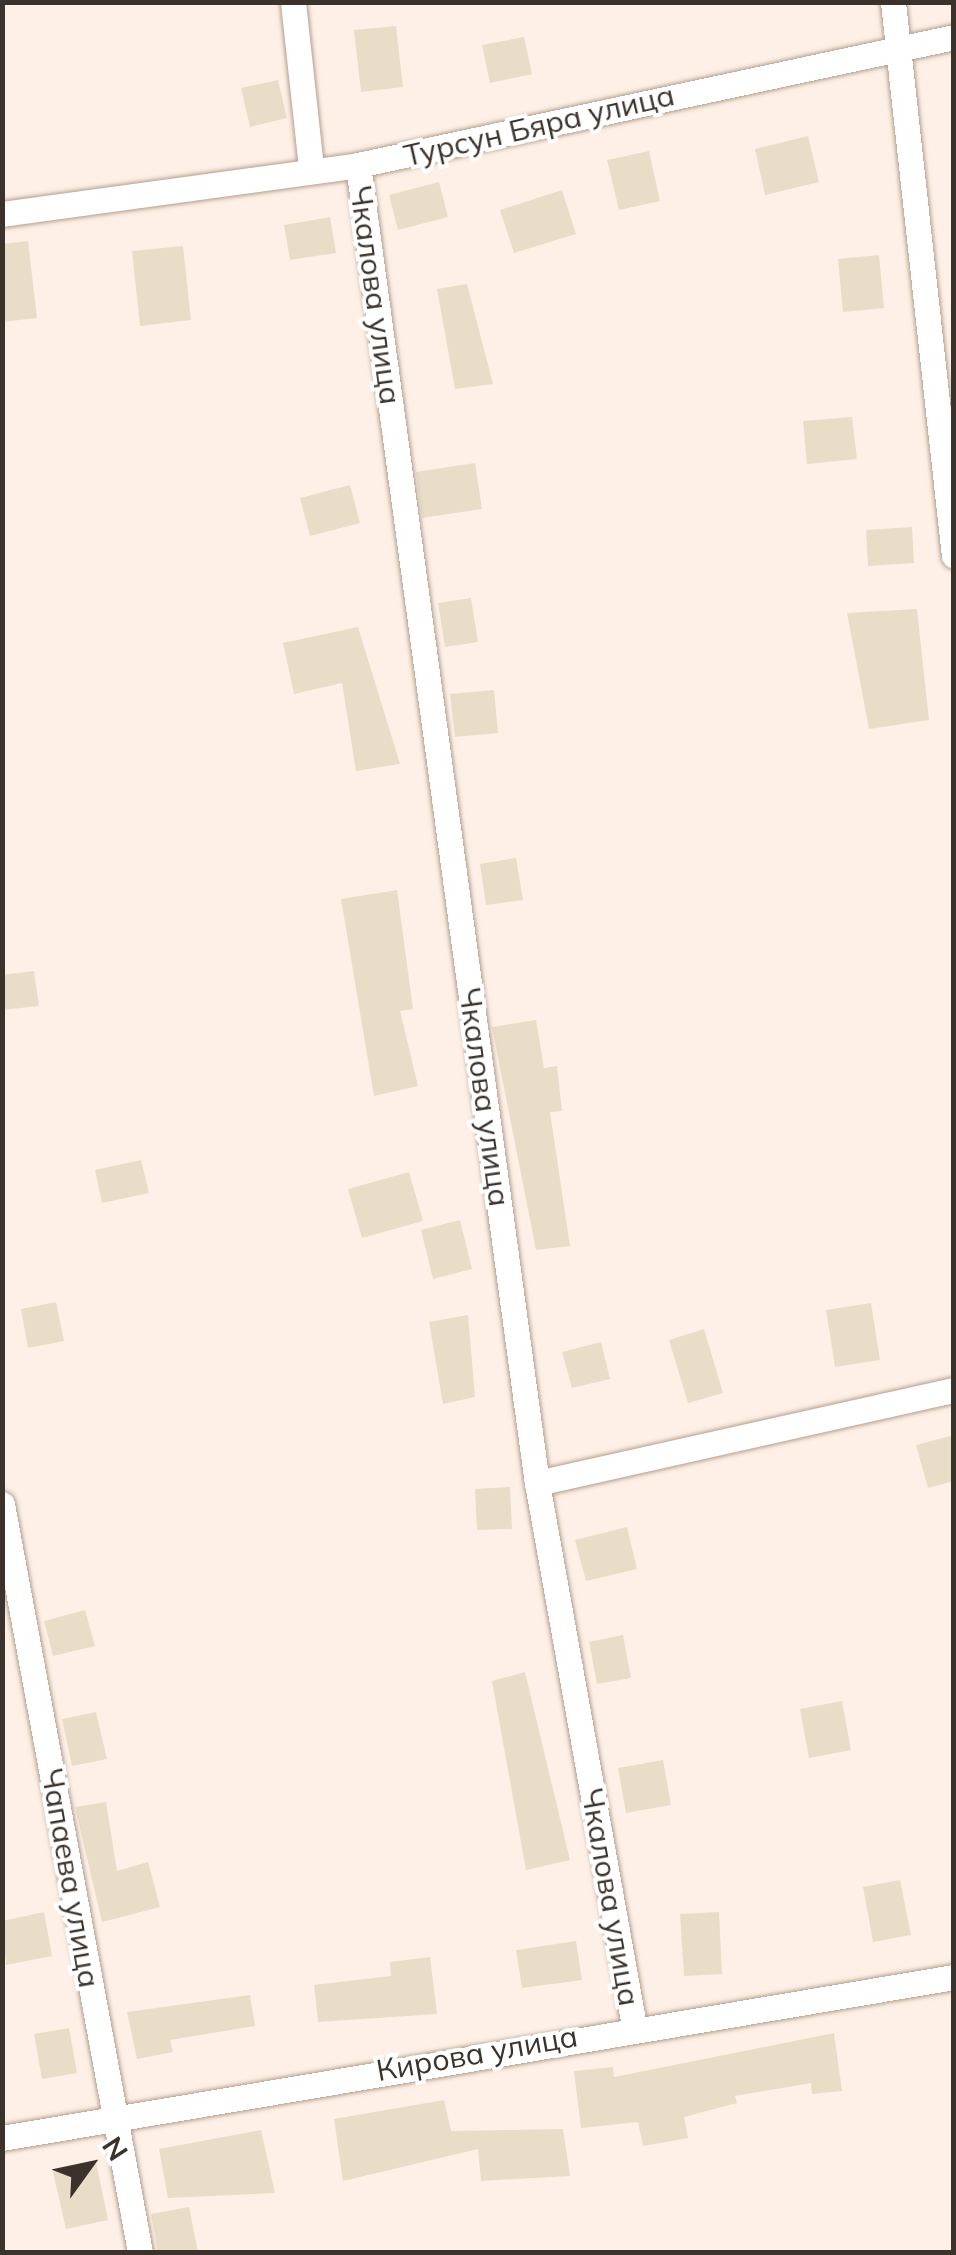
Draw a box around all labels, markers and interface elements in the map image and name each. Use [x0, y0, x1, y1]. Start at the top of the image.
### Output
street label: Турсун Бяра улица [400, 76, 678, 174]
street label: Чкалова улица [343, 183, 409, 407]
street label: Чкалова улица [452, 985, 518, 1209]
street label: Чапаева улица [34, 1766, 108, 1990]
street label: Чкалова улица [574, 1785, 648, 2009]
street label: Кирова улица [374, 2018, 580, 2088]
north arrow [40, 2115, 140, 2215]
text: N [95, 2130, 136, 2167]

